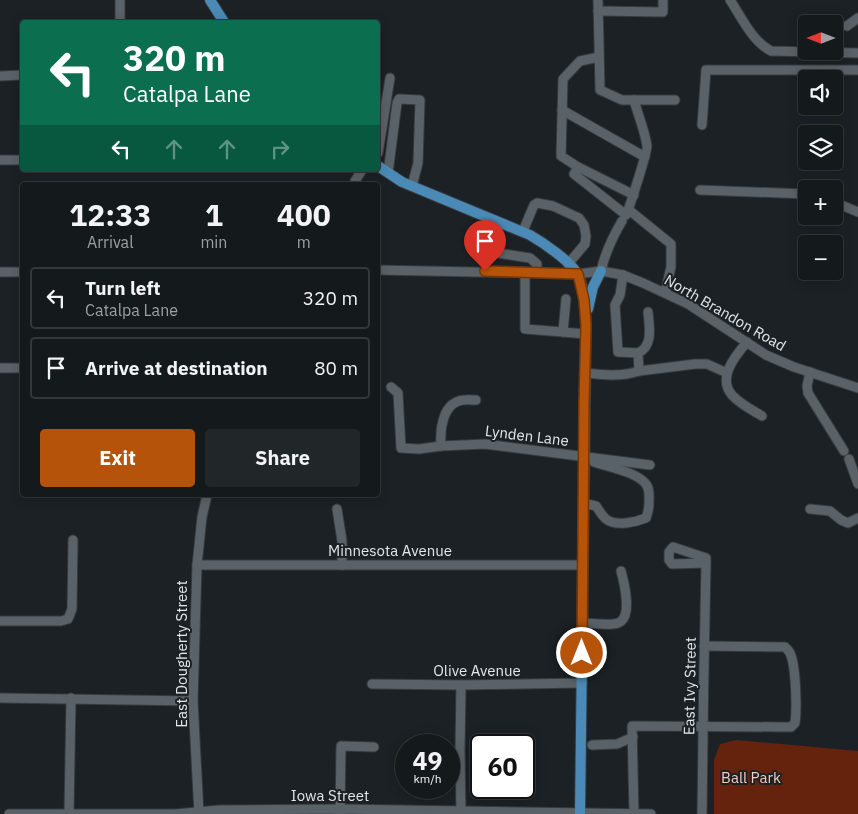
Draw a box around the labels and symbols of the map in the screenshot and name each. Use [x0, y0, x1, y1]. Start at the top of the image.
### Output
north arrow [798, 15, 842, 60]
pin [464, 220, 506, 271]
street label: North Brandon Road [661, 270, 789, 355]
street label: Lynden Lane [484, 421, 570, 450]
street label: Minnesota Avenue [328, 541, 452, 560]
street label: East Dougherty Street [172, 580, 191, 728]
position arrow [555, 626, 607, 678]
street label: East Ivy Street [679, 637, 700, 735]
street label: Olive Avenue [433, 661, 521, 680]
speed limit sign: 60 [470, 734, 535, 799]
park label: Ball Park [721, 768, 781, 787]
street label: Iowa Street [291, 786, 369, 805]

